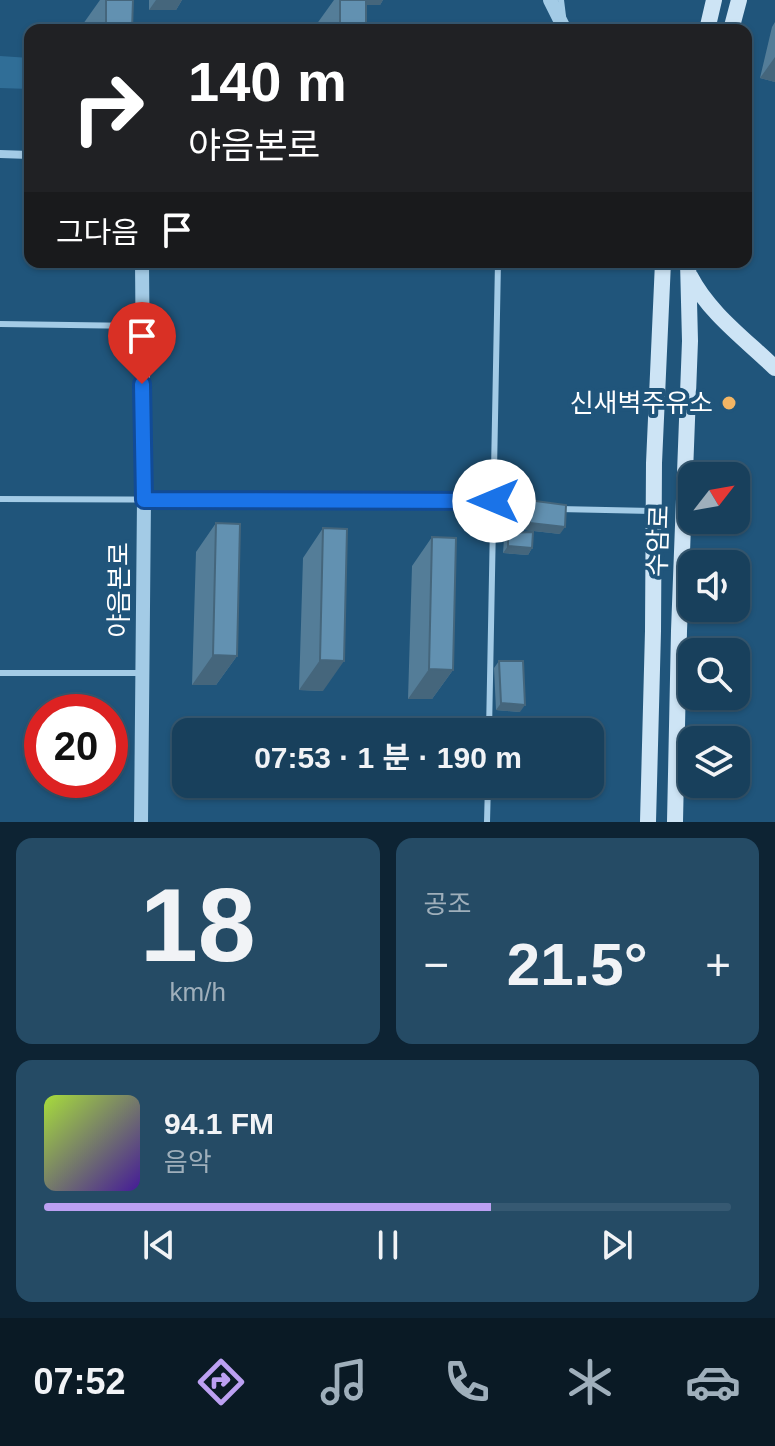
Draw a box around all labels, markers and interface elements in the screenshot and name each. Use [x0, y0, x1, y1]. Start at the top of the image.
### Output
text: 140 m [188, 50, 347, 113]
icon: right [56, 56, 160, 160]
text: 야음본로 [188, 125, 320, 166]
icon: arrive [155, 208, 199, 252]
text: 그다음 [56, 216, 139, 249]
pin [108, 302, 176, 384]
icon: arrive [120, 314, 164, 358]
place label: 신새벽주유소 [569, 388, 713, 418]
marker: 신새벽주유소 [720, 394, 738, 412]
position arrow [452, 459, 536, 543]
north arrow [678, 462, 750, 534]
map controls [678, 462, 750, 798]
street label: 수암로 [642, 505, 674, 577]
street label: 야음본로 [104, 542, 134, 638]
button: sound [678, 550, 750, 622]
button: search [678, 638, 750, 710]
speed limit sign: 20 [24, 694, 128, 798]
button: layers [678, 726, 750, 798]
text: 07:53 · 1 분 · 190 m [254, 741, 522, 774]
text: 18 [140, 867, 256, 983]
text: 공조 [424, 889, 471, 919]
text: 21.5° [507, 931, 648, 998]
text: − [424, 940, 449, 989]
text: + [705, 940, 731, 989]
text: km/h [170, 977, 226, 1007]
text: 94.1 FM [164, 1107, 274, 1140]
text: 음악 [164, 1147, 212, 1177]
icon: previous [137, 1223, 181, 1267]
icon: pause [366, 1223, 410, 1267]
icon: next [595, 1223, 639, 1267]
icon: directions [193, 1354, 249, 1410]
icon: music [316, 1354, 372, 1410]
icon: phone [439, 1354, 495, 1410]
icon: climate [562, 1354, 618, 1410]
icon: car [685, 1354, 741, 1410]
text: 07:52 [34, 1361, 126, 1402]

